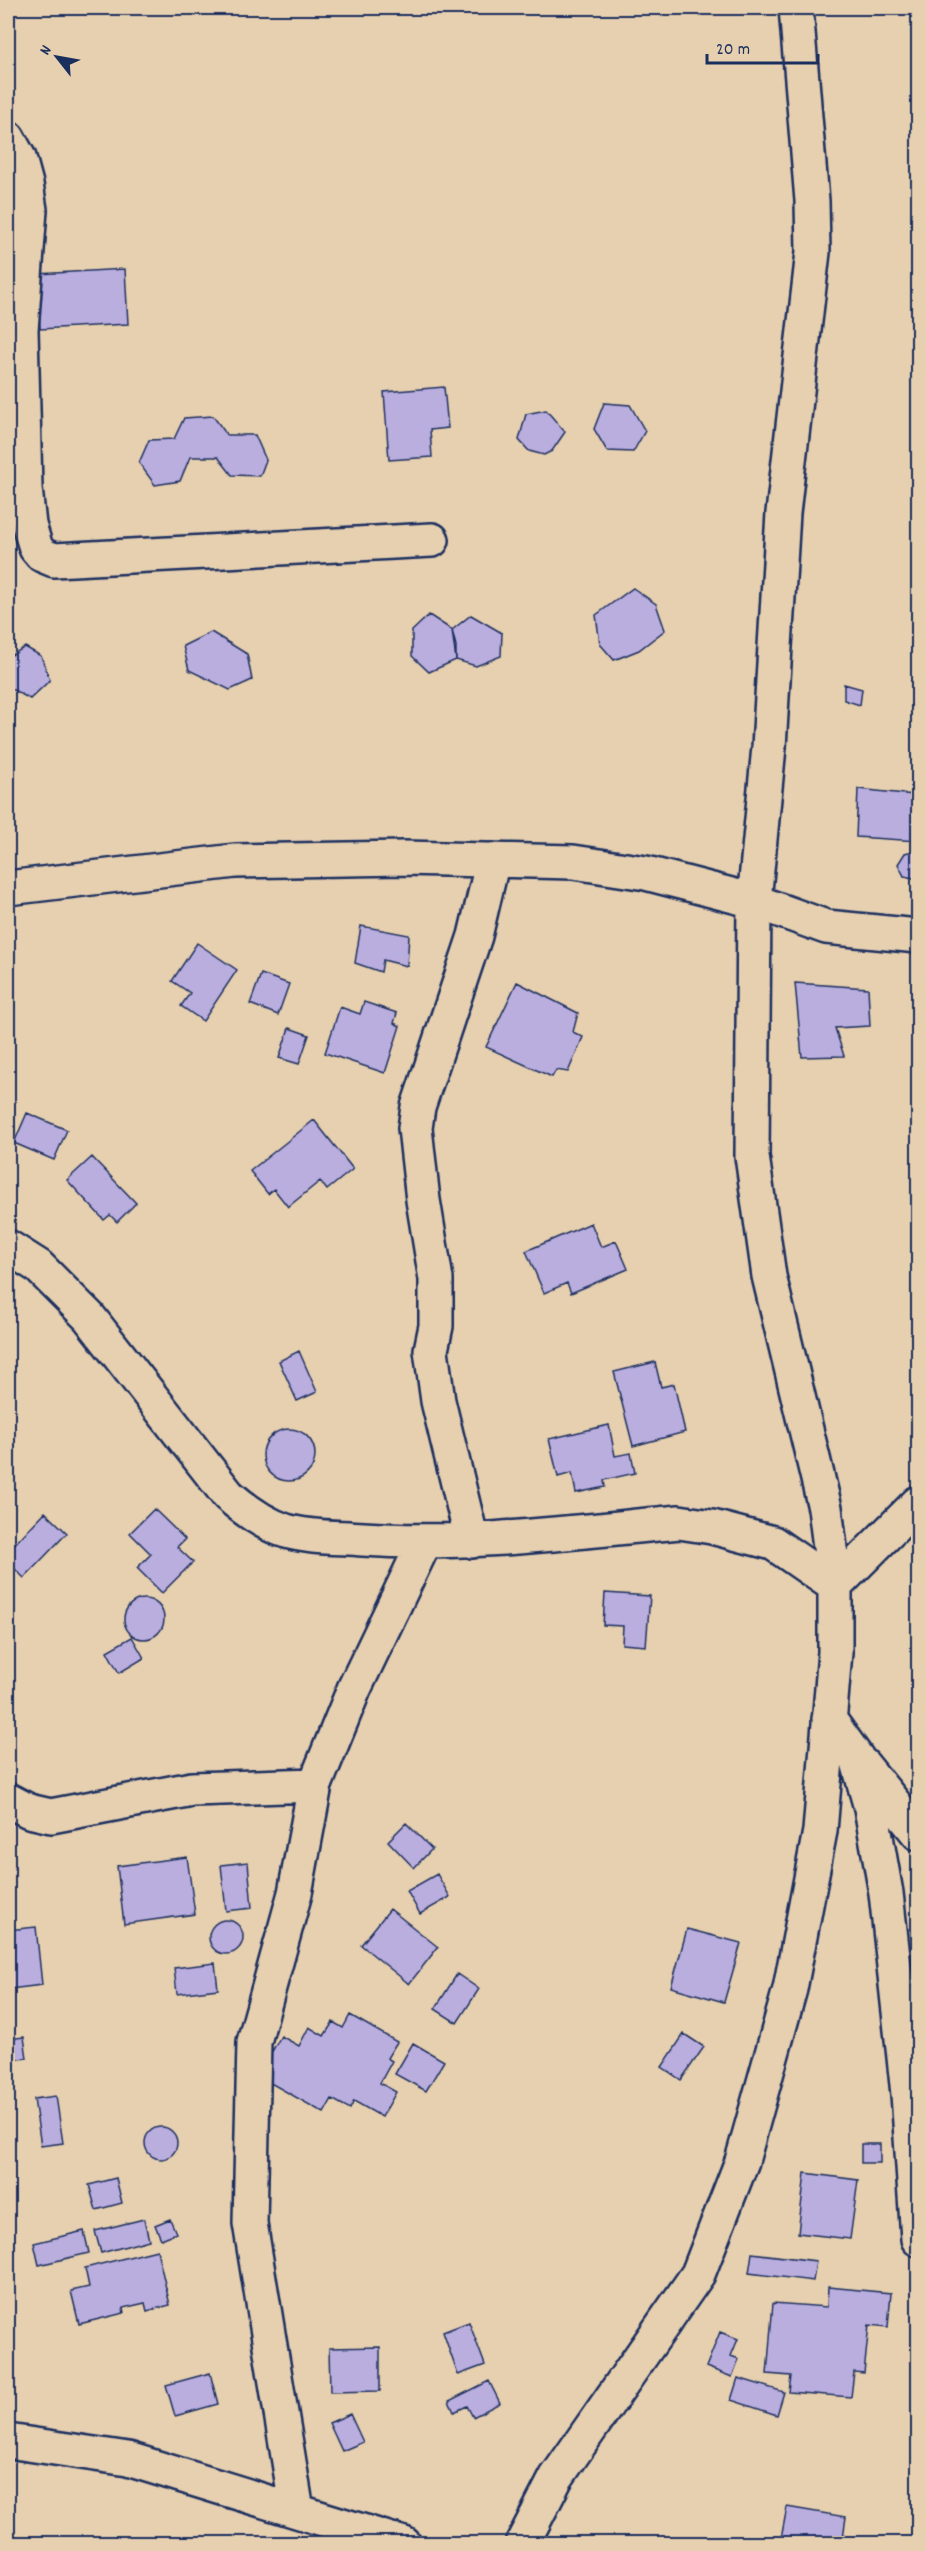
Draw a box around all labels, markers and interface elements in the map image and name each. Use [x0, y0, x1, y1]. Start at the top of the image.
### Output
north arrow [27, 27, 87, 87]
scale bar [707, 27, 818, 65]
text: 20 m [716, 38, 750, 63]
text: N [34, 41, 58, 60]

